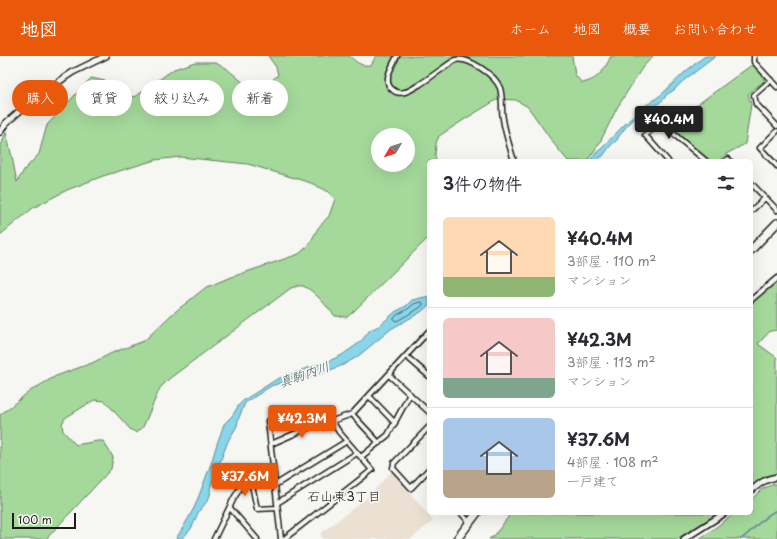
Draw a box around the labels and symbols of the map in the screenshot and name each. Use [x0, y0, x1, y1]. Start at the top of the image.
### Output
pin: ¥40.4M [636, 106, 702, 140]
north arrow [371, 128, 415, 172]
water label: 真駒内川 [276, 356, 332, 391]
pin: ¥42.3M [269, 405, 335, 439]
pin: ¥37.6M [212, 463, 278, 497]
district label: 石山東3丁目 [307, 486, 381, 505]
scale bar [12, 511, 76, 530]

